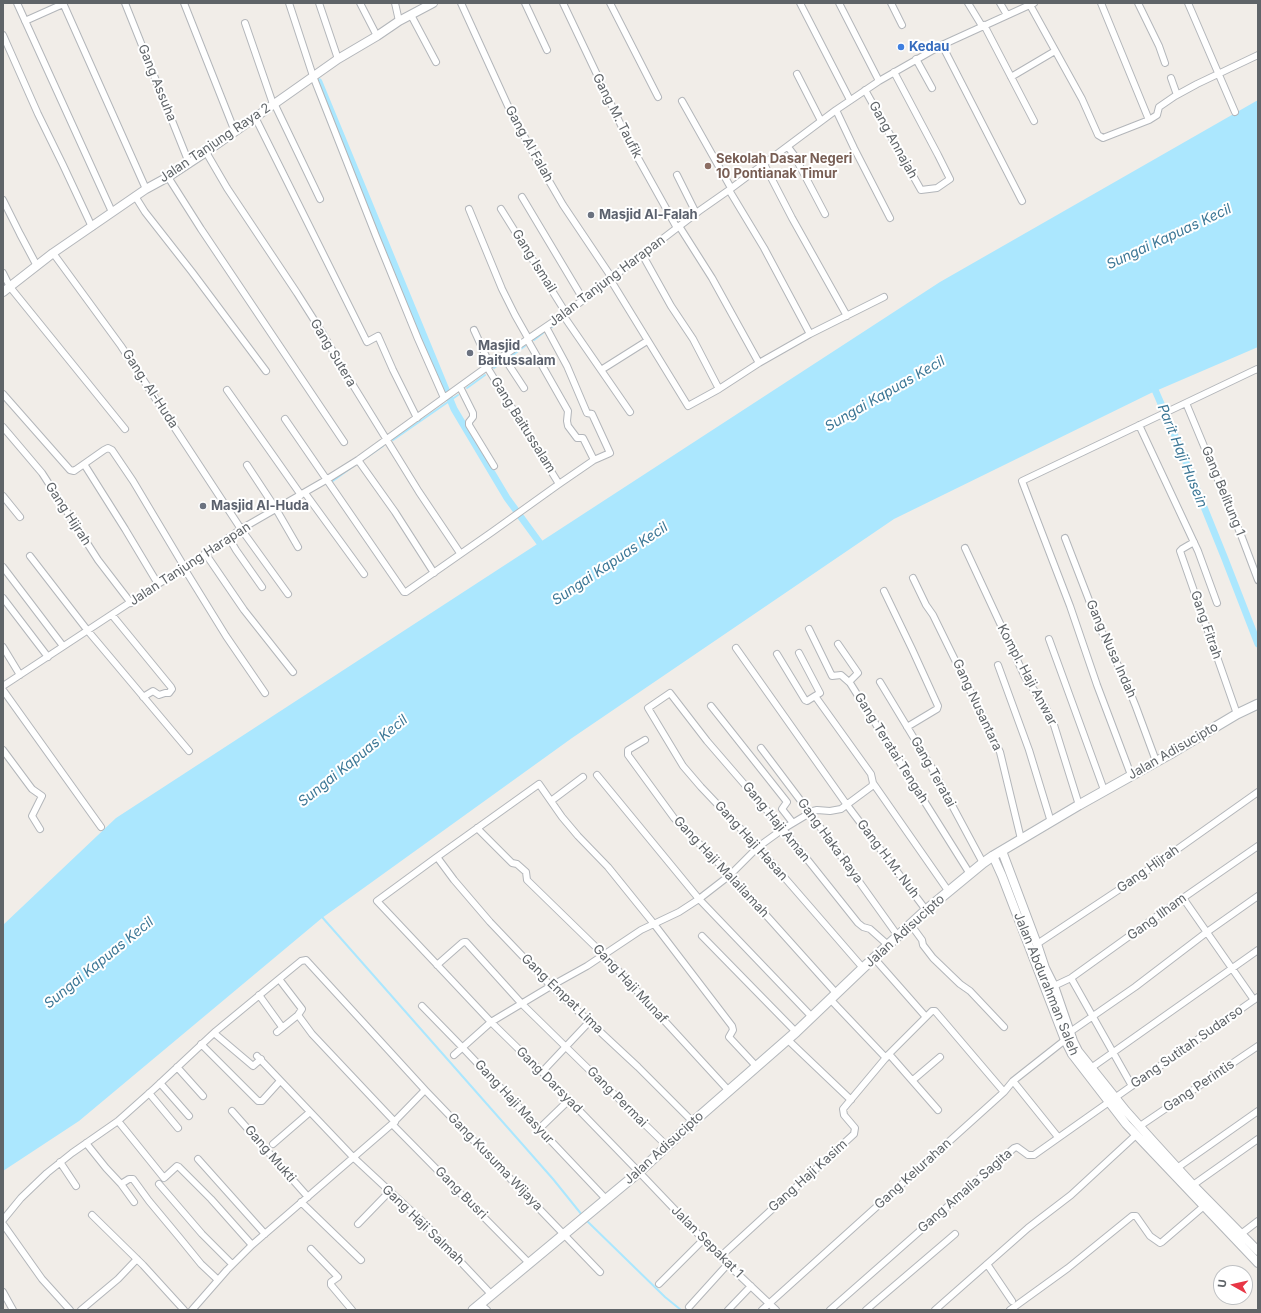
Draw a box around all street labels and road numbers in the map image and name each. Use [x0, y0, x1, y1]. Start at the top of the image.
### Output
street label: Gang Assuha [134, 42, 180, 124]
street label: Gang M. Taufik [589, 71, 645, 161]
street label: Gang Annajah [865, 99, 921, 181]
street label: Jalan Tanjung Raya 2 [156, 100, 274, 186]
street label: Gang Al Falah [502, 103, 556, 185]
street label: Gang Ismail [508, 226, 560, 296]
street label: Jalan Tanjung Harapan [546, 232, 668, 330]
street label: Gang Sutera [307, 316, 359, 390]
street label: Gang. Al-Huda [119, 347, 181, 431]
street label: Gang Baitussalam [487, 374, 559, 476]
street label: Gang Belitung 1 [1198, 444, 1248, 538]
street label: Gang Hijrah [42, 479, 94, 549]
street label: Jalan Tanjung Harapan [127, 519, 253, 609]
street label: Gang Fitrah [1187, 589, 1225, 661]
street label: Gang Nusa Indah [1082, 598, 1140, 700]
street label: Kompl. Haji Anwar [994, 622, 1060, 728]
street label: Gang Nusantara [949, 657, 1005, 753]
street label: Gang Teratai Tengah [851, 690, 931, 806]
street label: Jalan Adisucipto [1125, 719, 1221, 783]
street label: Gang Teratai [907, 734, 959, 810]
street label: Gang Haji Aman [739, 779, 813, 865]
street label: Gang Haka Raya [794, 795, 866, 887]
street label: Gang Haji Hasan [711, 798, 791, 884]
street label: Gang Haji Malailamah [670, 813, 772, 921]
street label: Gang H.M. Nuh [853, 817, 923, 901]
street label: Gang Hijrah [1114, 842, 1182, 896]
street label: Gang Ilham [1124, 890, 1190, 944]
street label: Jalan Adisucipto [862, 891, 948, 971]
street label: Jalan Abdurahman Saleh [1010, 910, 1082, 1058]
street label: Gang Haji Munaf [589, 941, 671, 1027]
street label: Gang Empat Lima [518, 951, 606, 1037]
street label: Gang Sutitah Sudarso [1128, 1002, 1246, 1092]
street label: Gang Darsyad [513, 1044, 585, 1116]
street label: Gang Haji Masyur [471, 1057, 557, 1147]
street label: Gang Perintis [1161, 1057, 1237, 1115]
street label: Gang Permai [584, 1064, 650, 1130]
street label: Jalan Adisucipto [621, 1108, 707, 1188]
street label: Gang Kusuma Wijaya [444, 1110, 546, 1214]
street label: Gang Mukti [241, 1122, 299, 1186]
street label: Gang Kelurahan [871, 1135, 955, 1213]
street label: Gang Haji Kasim [765, 1137, 851, 1215]
street label: Gang Amalia Sagita [915, 1146, 1015, 1236]
street label: Gang Busri [432, 1164, 490, 1222]
street label: Gang Haji Salmah [379, 1182, 467, 1268]
street label: Jalan Sepakat 1 [668, 1203, 746, 1281]

